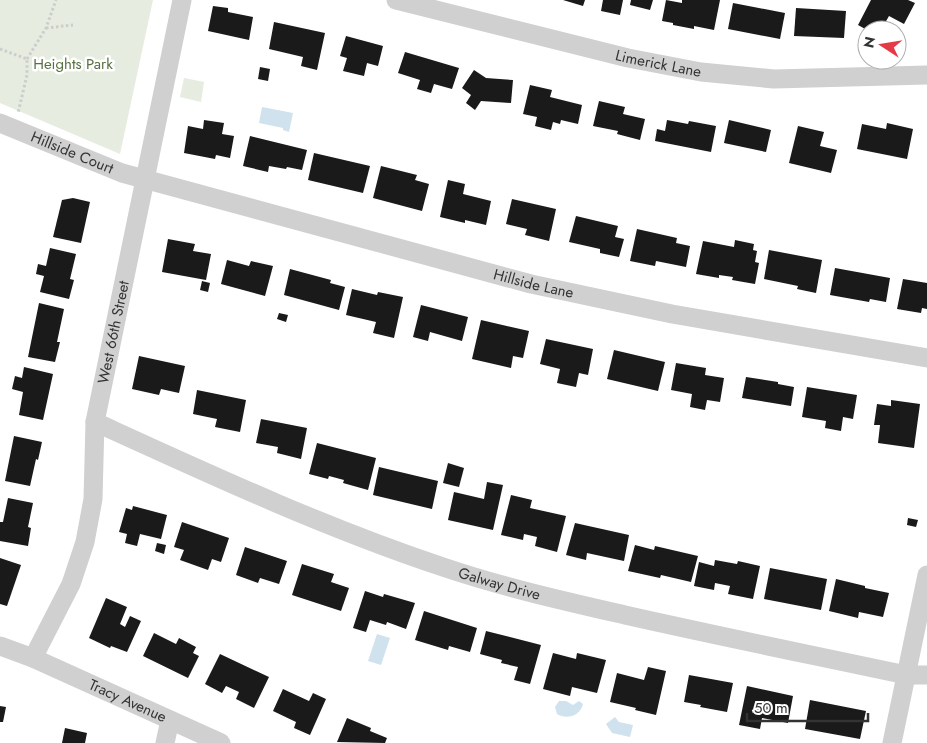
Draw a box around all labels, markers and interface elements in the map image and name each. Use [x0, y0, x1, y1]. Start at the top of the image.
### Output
north arrow [857, 20, 907, 70]
text: N [858, 35, 880, 50]
street label: Limerick Lane [613, 44, 703, 83]
park label: Heights Park [33, 53, 113, 75]
street label: Hillside Court [28, 126, 117, 179]
street label: Hillside Lane [491, 263, 576, 304]
street label: West 66th Street [92, 278, 135, 386]
street label: Galway Drive [456, 562, 543, 606]
street label: Tracy Avenue [85, 674, 170, 728]
scale bar [747, 690, 868, 722]
text: 50 m [754, 697, 788, 719]

